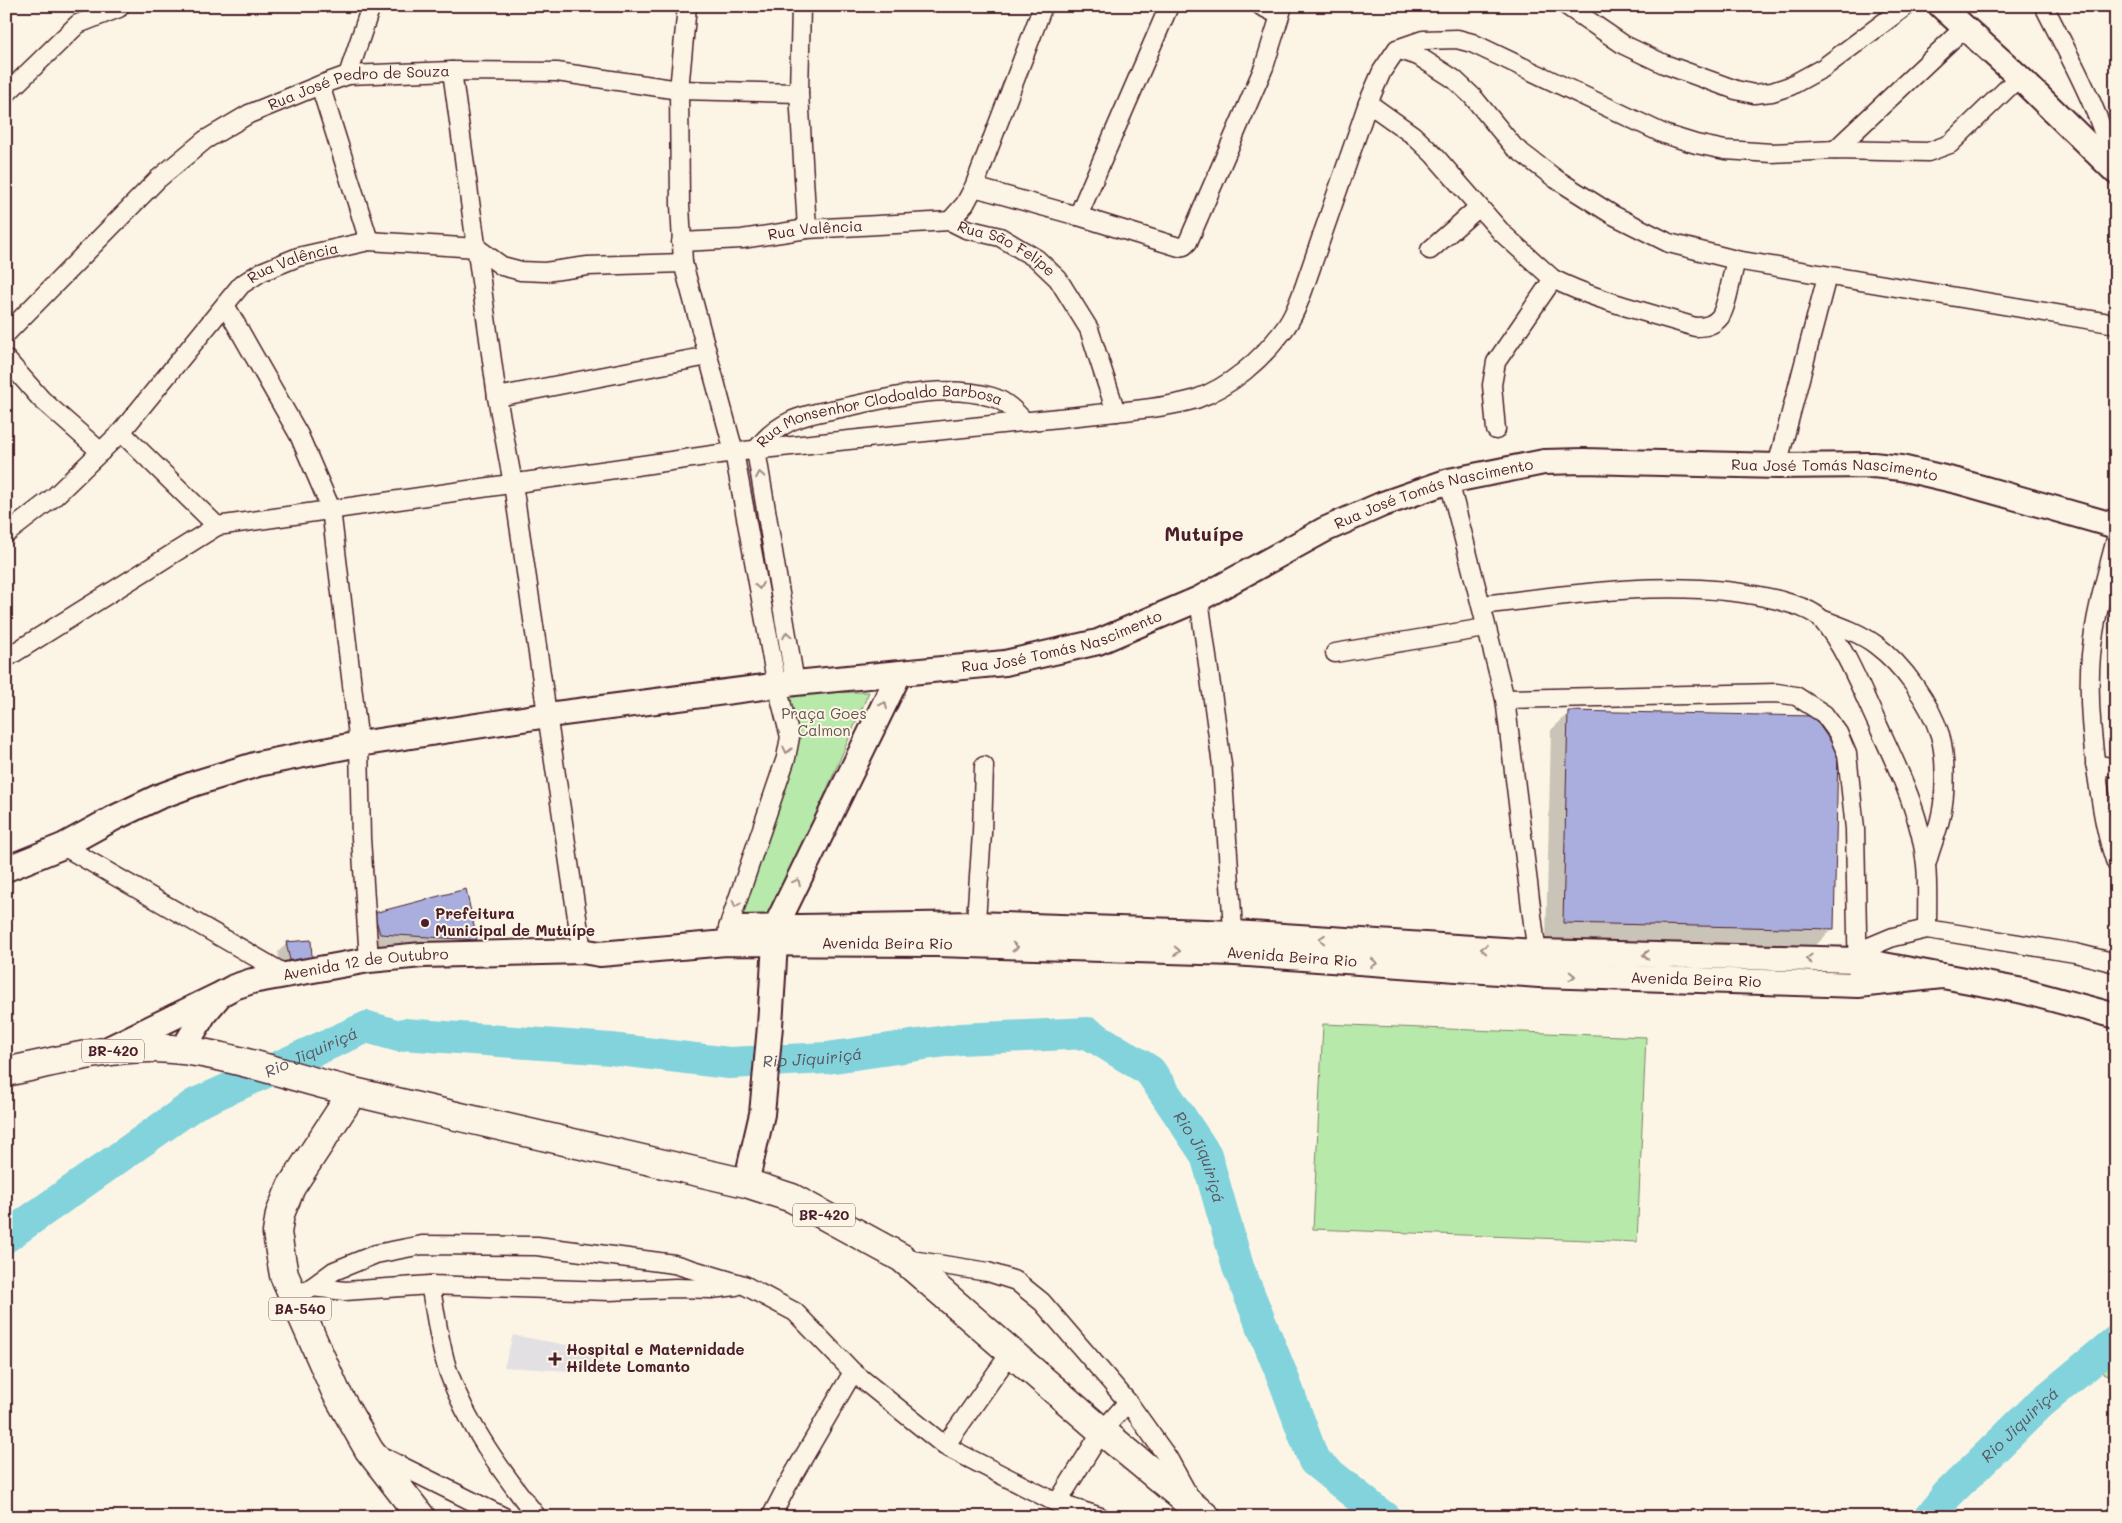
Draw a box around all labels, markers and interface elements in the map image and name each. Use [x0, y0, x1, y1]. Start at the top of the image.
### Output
street label: Rua José Pedro de Souza [265, 60, 450, 114]
street label: Rua Valência [766, 215, 863, 244]
street label: Rua São Felipe [954, 215, 1060, 280]
street label: Rua Valência [243, 237, 340, 287]
street label: Rua Monsenhor Clodoaldo Barbosa [752, 380, 1006, 451]
street label: Rua José Tomás Nascimento [1331, 453, 1535, 533]
street label: Rua José Tomás Nascimento [1731, 454, 1940, 485]
one-way arrow [755, 470, 765, 479]
district label: Mutuípe [1164, 520, 1244, 546]
one-way arrow [753, 581, 763, 590]
street label: Rua José Tomás Nascimento [960, 605, 1165, 676]
one-way arrow [782, 631, 793, 639]
one-way arrow [878, 701, 888, 710]
park label: Praça Goes Calmon [781, 703, 867, 740]
one-way arrow [783, 746, 793, 755]
one-way arrow [791, 879, 801, 888]
one-way arrow [732, 899, 742, 908]
place label: Prefeitura Municipal de Mutuípe [435, 903, 595, 940]
marker: Prefeitura Municipal de Mutuípe [419, 917, 431, 929]
street label: Avenida Beira Rio [822, 932, 953, 953]
one-way arrow [1317, 933, 1325, 944]
one-way arrow [1011, 941, 1019, 952]
street label: Avenida Beira Rio [1226, 942, 1358, 971]
street label: Avenida 12 de Outubro [281, 943, 449, 984]
one-way arrow [1479, 943, 1487, 954]
one-way arrow [1174, 946, 1182, 957]
one-way arrow [1642, 950, 1650, 960]
one-way arrow [1804, 953, 1812, 964]
one-way arrow [1371, 957, 1379, 968]
street label: Avenida Beira Rio [1630, 967, 1762, 991]
one-way arrow [1568, 970, 1576, 981]
water label: Rio Jiquiriçá [261, 1022, 360, 1082]
road number: BR-420 [82, 1040, 144, 1062]
water label: Rio Jiquiriçá [762, 1042, 863, 1071]
water label: Rio Jiquiriçá [1169, 1107, 1230, 1205]
road number: BR-420 [793, 1204, 855, 1226]
road number: BA-540 [269, 1298, 331, 1320]
place label: Hospital e Maternidade Hildete Lomanto [566, 1339, 745, 1376]
marker: Hospital e Maternidade Hildete Lomanto [548, 1352, 562, 1366]
water label: Rio Jiquiriçá [1976, 1382, 2063, 1466]

